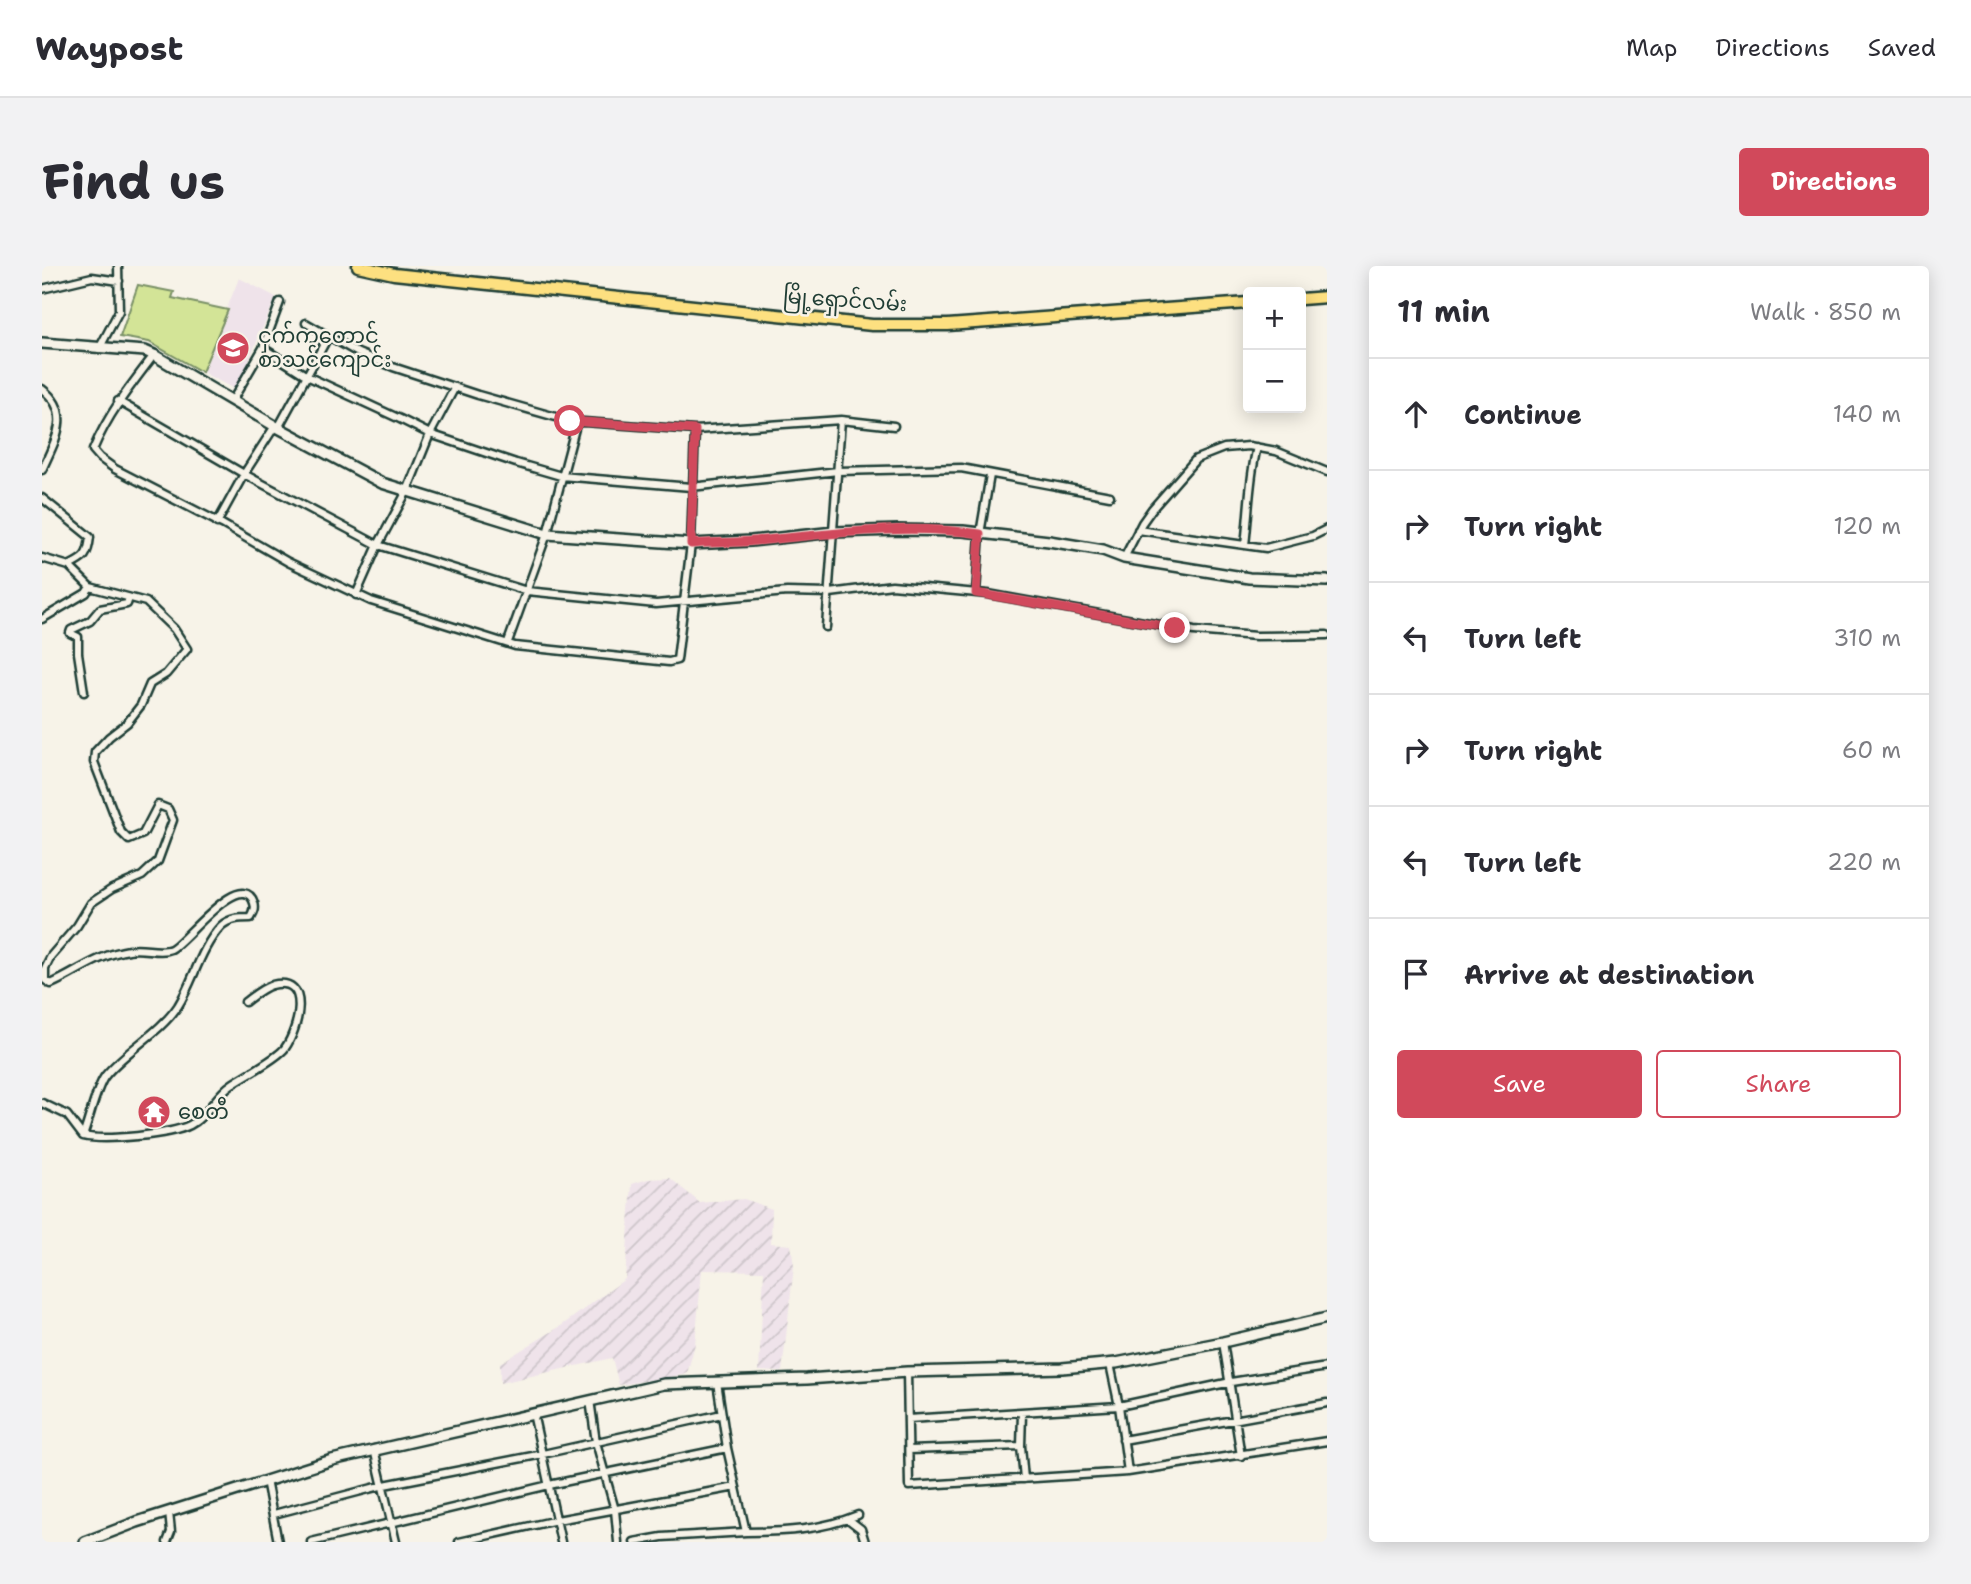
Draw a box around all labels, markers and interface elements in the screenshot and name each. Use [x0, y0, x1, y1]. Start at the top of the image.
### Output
text: Waypost [35, 26, 183, 71]
text: Map [1626, 32, 1677, 64]
text: Directions [1715, 32, 1830, 64]
text: Saved [1868, 32, 1936, 64]
button: Directions [1739, 148, 1929, 216]
text: Find us [42, 149, 225, 215]
street label: မြို့ရှောင်လမ်း [782, 280, 908, 321]
map controls [1243, 287, 1306, 413]
button: + [1243, 287, 1306, 350]
text: 11 min [1397, 291, 1490, 332]
text: Walk · 850 m [1750, 297, 1901, 327]
place label: ငှက်ကတောင် စာသင်ကျောင်း [258, 320, 391, 378]
school or university icon: ငှက်ကတောင် စာသင်ကျောင်း [214, 329, 252, 367]
button: − [1243, 350, 1306, 413]
icon: ahead [1397, 395, 1435, 433]
text: Continue [1464, 397, 1582, 432]
text: 140 m [1833, 399, 1901, 429]
route start [554, 405, 585, 436]
icon: right [1397, 507, 1435, 545]
text: Turn right [1464, 509, 1602, 544]
text: 120 m [1833, 511, 1901, 541]
route end [1159, 612, 1190, 643]
icon: left [1397, 619, 1435, 657]
text: Turn left [1464, 621, 1581, 656]
text: 310 m [1833, 623, 1901, 653]
icon: right [1397, 731, 1435, 769]
text: Turn right [1464, 733, 1602, 768]
text: 60 m [1842, 735, 1901, 765]
icon: left [1397, 843, 1435, 881]
text: Turn left [1464, 845, 1581, 880]
text: 220 m [1827, 847, 1901, 877]
icon: arrive [1397, 955, 1435, 993]
text: Arrive at destination [1464, 957, 1754, 992]
button: Save [1397, 1050, 1642, 1118]
button: Share [1656, 1050, 1901, 1118]
temple icon: စေတီ [135, 1093, 173, 1131]
place label: စေတီ [178, 1096, 229, 1126]

